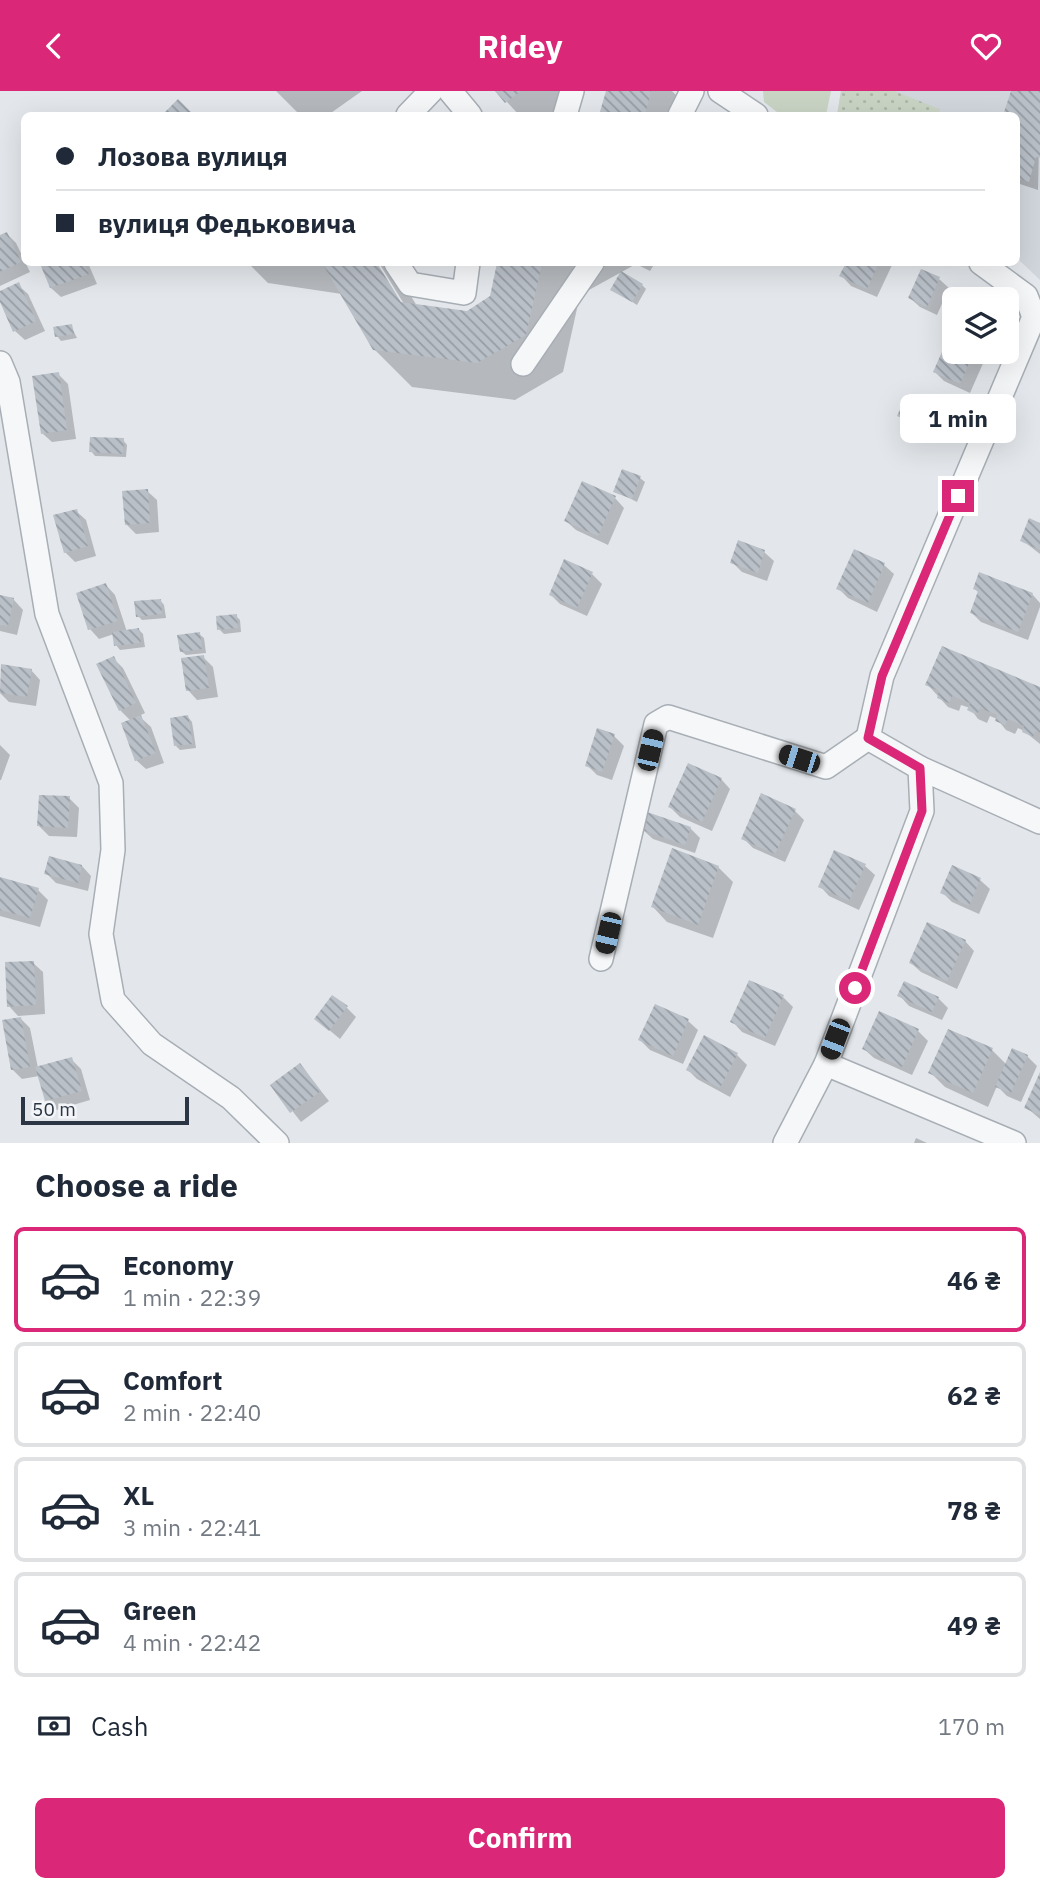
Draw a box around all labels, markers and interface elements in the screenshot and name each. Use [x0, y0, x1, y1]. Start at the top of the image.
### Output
text: Ridey [477, 25, 563, 67]
icon: back [35, 27, 73, 65]
icon: heart [967, 27, 1005, 65]
text: Лозова вулиця [98, 139, 288, 173]
text: вулиця Федьковича [98, 206, 356, 240]
map controls [942, 287, 1019, 364]
button: layers [942, 287, 1019, 364]
callout: 1 min [900, 395, 1016, 443]
text: 1 min [928, 403, 988, 433]
route end [942, 480, 974, 512]
car [636, 727, 665, 773]
car [776, 743, 823, 775]
car [594, 910, 623, 956]
route start [839, 972, 871, 1004]
car [818, 1016, 853, 1062]
scale bar [21, 1094, 189, 1126]
text: 50 m [32, 1097, 76, 1121]
text: Choose a ride [35, 1164, 238, 1206]
icon: car [39, 1248, 102, 1311]
text: Economy [123, 1248, 234, 1282]
text: 46 ₴ [947, 1263, 1001, 1297]
text: 1 min · 22:39 [123, 1282, 261, 1312]
icon: car [39, 1363, 102, 1426]
text: Comfort [123, 1363, 222, 1397]
text: 62 ₴ [947, 1378, 1001, 1412]
text: 2 min · 22:40 [123, 1397, 261, 1427]
icon: car [39, 1478, 102, 1541]
text: XL [123, 1478, 154, 1512]
text: 78 ₴ [947, 1493, 1001, 1527]
text: 3 min · 22:41 [123, 1512, 261, 1542]
icon: car [39, 1593, 102, 1656]
text: Green [123, 1593, 197, 1627]
text: 49 ₴ [947, 1608, 1001, 1642]
text: 4 min · 22:42 [123, 1627, 261, 1657]
icon: cash [35, 1707, 73, 1745]
text: Cash [91, 1709, 148, 1743]
text: 170 m [938, 1711, 1005, 1741]
button: Confirm [35, 1798, 1005, 1878]

